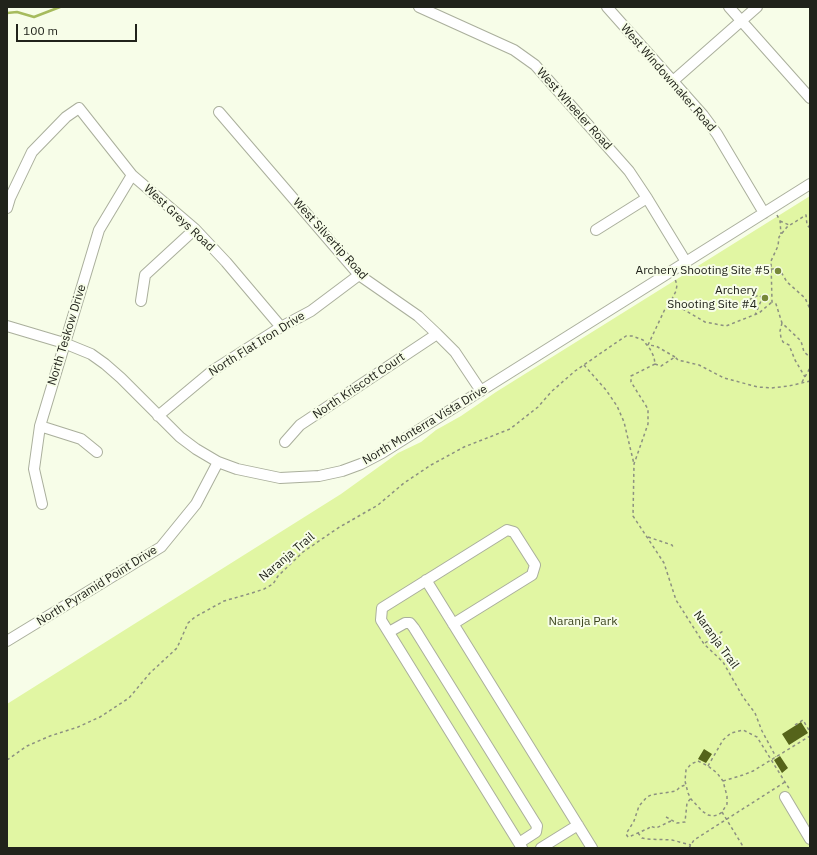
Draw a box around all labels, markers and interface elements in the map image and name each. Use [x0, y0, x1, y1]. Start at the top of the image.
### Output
scale bar [18, 16, 139, 42]
street label: West Windowmaker Road [617, 21, 719, 135]
text: 100 m [23, 23, 58, 38]
street label: West Wheeler Road [533, 65, 615, 153]
street label: West Greys Road [141, 182, 217, 254]
street label: West Silvertip Road [290, 195, 370, 283]
place label: Archery Shooting Site #5 [635, 264, 770, 278]
marker: Archery Shooting Site #5 [773, 266, 783, 276]
street label: North Teskow Drive [45, 283, 89, 387]
place label: Archery Shooting Site #4 [667, 284, 757, 312]
marker: Archery Shooting Site #4 [760, 293, 770, 303]
street label: North Flat Iron Drive [206, 309, 308, 379]
street label: North Kriscott Court [310, 350, 408, 422]
street label: North Monterra Vista Drive [360, 382, 490, 468]
street label: Naranja Trail [256, 530, 318, 584]
street label: North Pyramid Point Drive [34, 543, 160, 629]
street label: Naranja Trail [690, 608, 742, 672]
park label: Naranja Park [549, 615, 617, 629]

